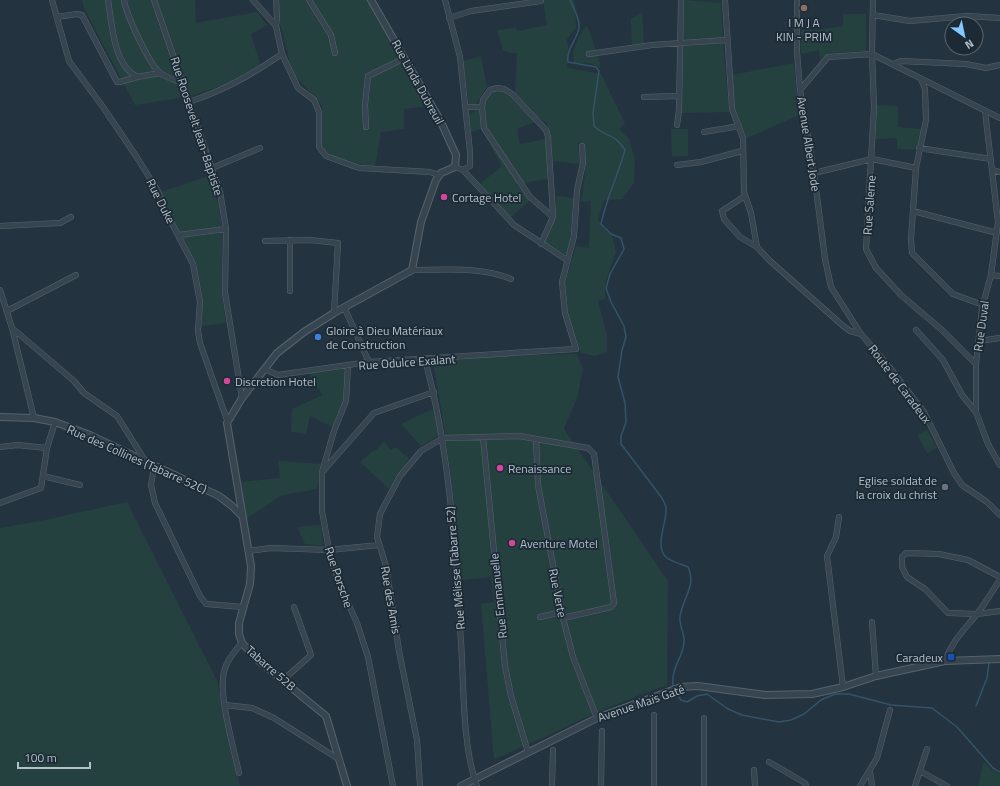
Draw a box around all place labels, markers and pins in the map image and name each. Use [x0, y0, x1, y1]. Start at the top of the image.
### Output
marker: I M J A KIN - PRIM [799, 3, 809, 13]
place label: I M J A KIN - PRIM [776, 13, 832, 46]
place label: Cortage Hotel [452, 188, 521, 207]
marker: Cortage Hotel [439, 192, 449, 202]
place label: Gloire à Dieu Matériaux de Construction [326, 321, 443, 354]
marker: Gloire à Dieu Matériaux de Construction [313, 332, 323, 342]
place label: Discretion Hotel [235, 372, 316, 391]
marker: Discretion Hotel [222, 376, 232, 386]
place label: Renaissance [508, 459, 571, 478]
marker: Renaissance [495, 463, 505, 473]
place label: Eglise soldat de la croix du christ [856, 471, 938, 504]
marker: Eglise soldat de la croix du christ [940, 482, 950, 492]
place label: Aventure Motel [520, 534, 598, 553]
marker: Aventure Motel [507, 538, 517, 548]
place label: Caradeux [896, 648, 944, 667]
marker: Caradeux [946, 652, 956, 662]

